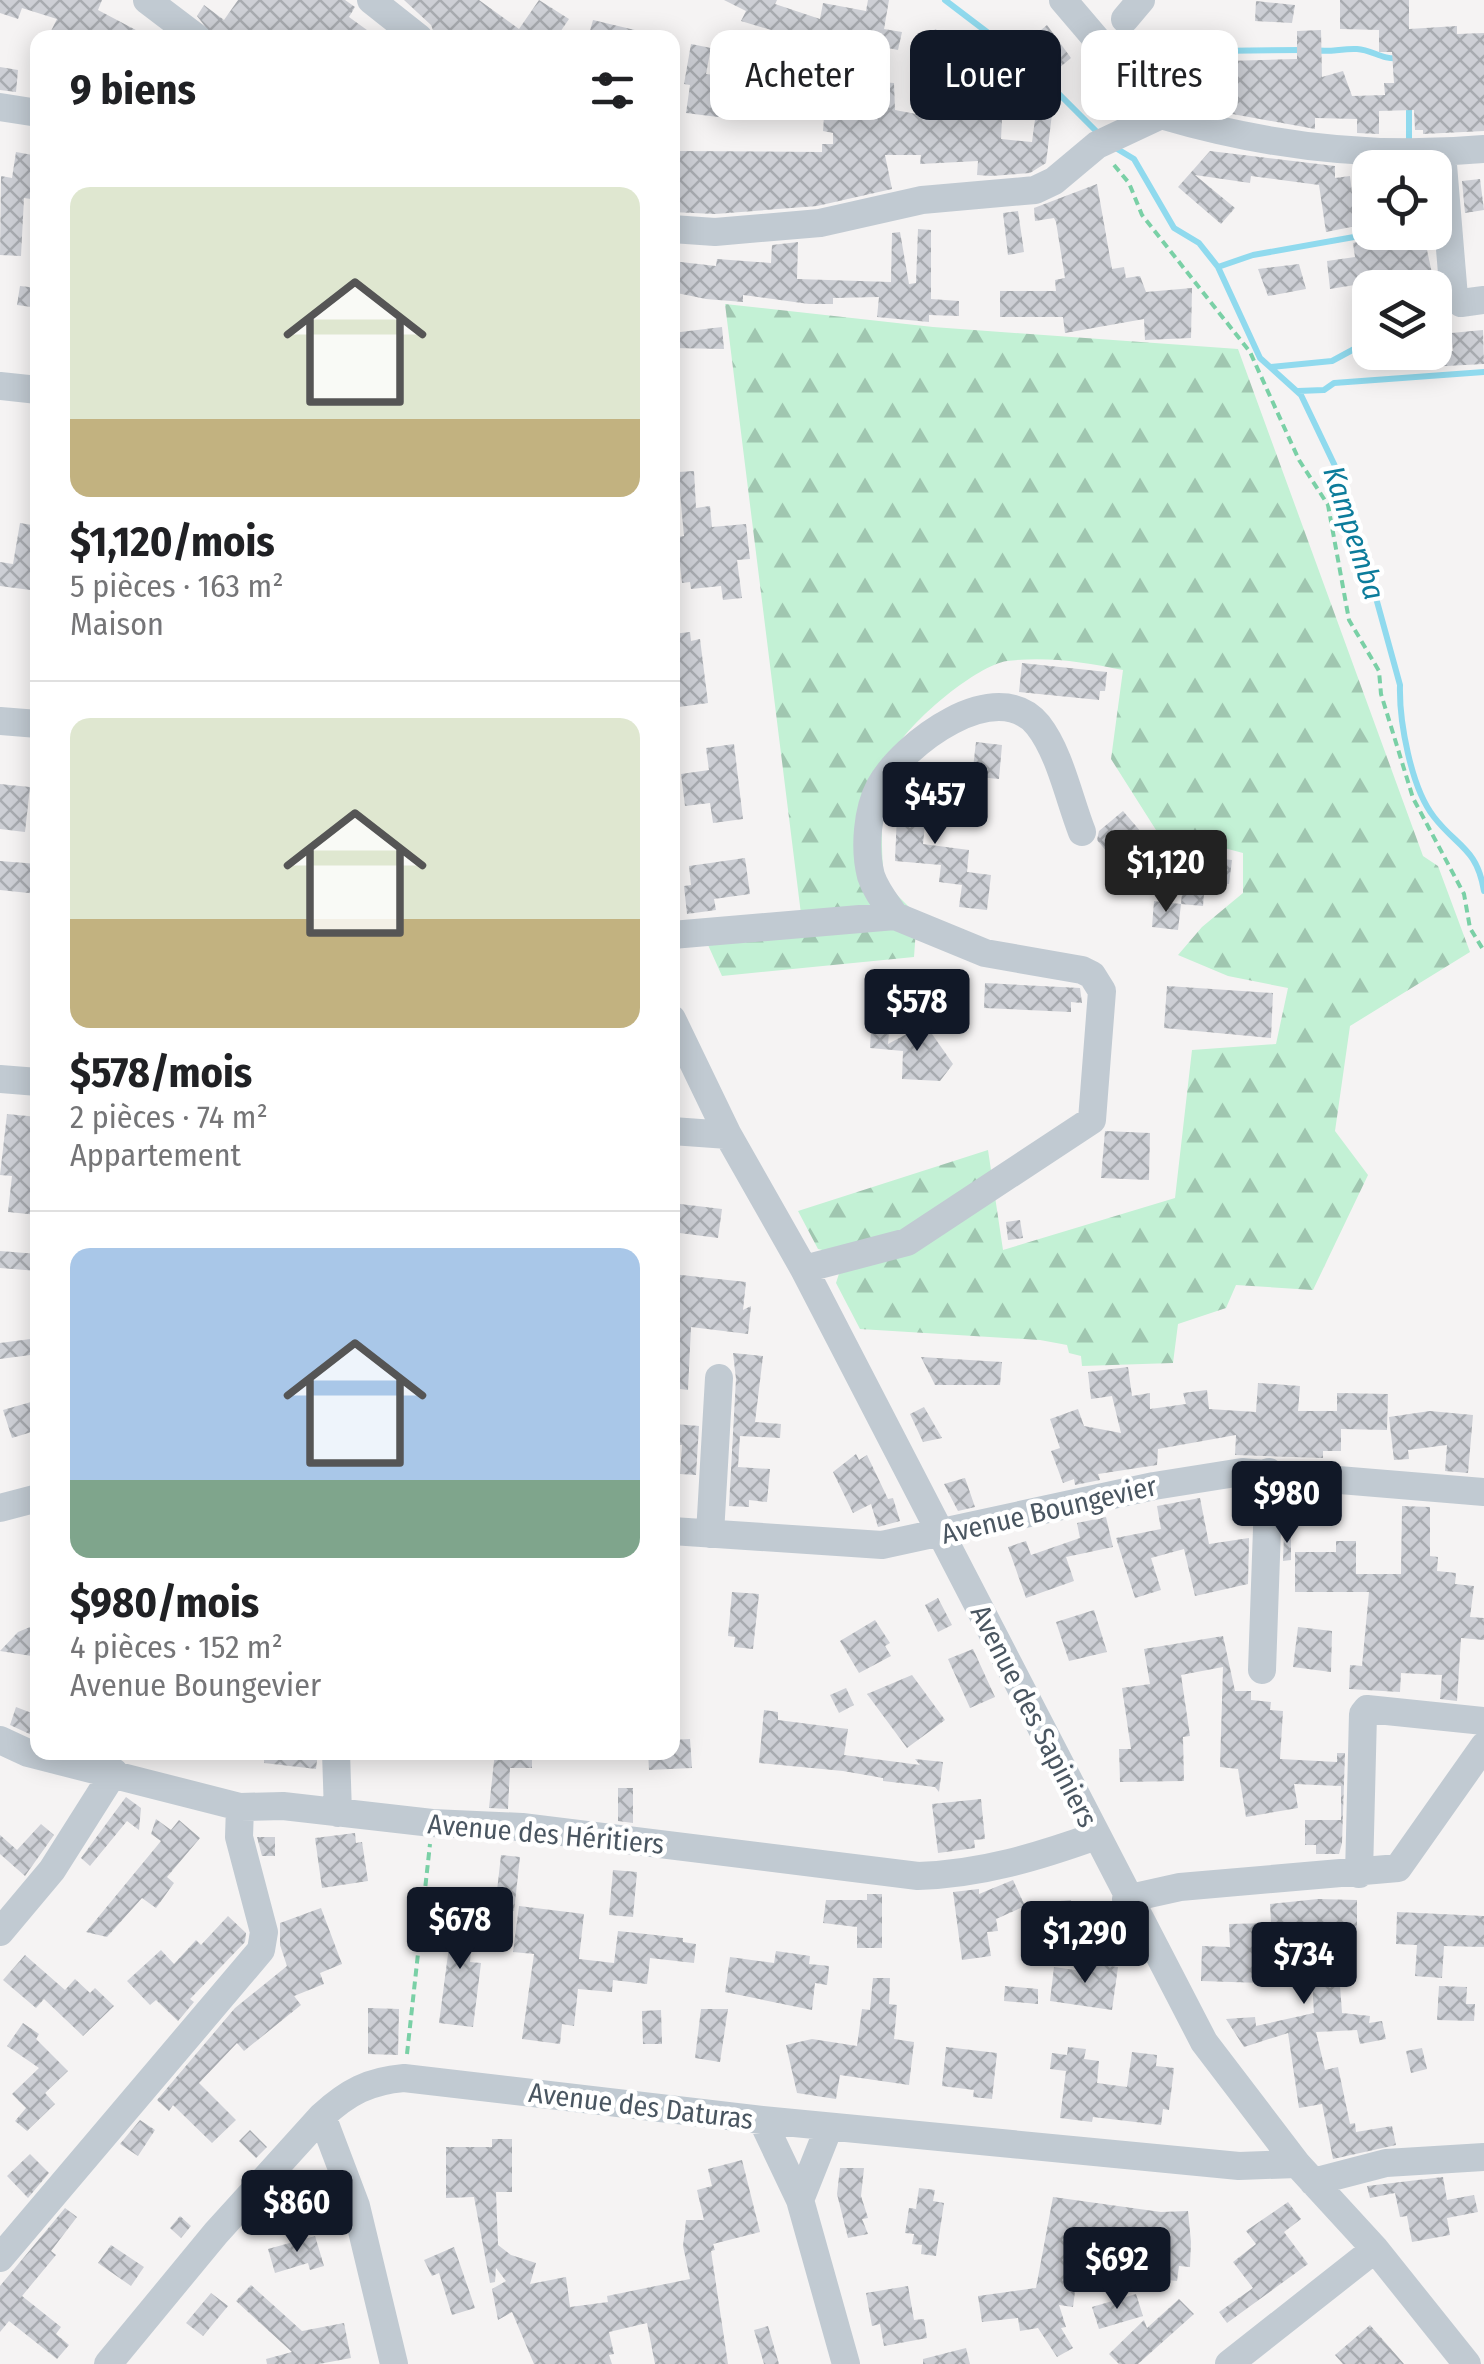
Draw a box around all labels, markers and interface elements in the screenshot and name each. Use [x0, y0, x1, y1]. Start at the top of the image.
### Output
chip: Acheter [710, 30, 890, 120]
chip: Louer [910, 30, 1061, 120]
chip: Filtres [1081, 30, 1238, 120]
icon: filters [585, 63, 640, 118]
text: 9 biens [70, 65, 196, 115]
map controls [1352, 150, 1452, 370]
button: locate [1352, 150, 1452, 250]
icon: home [265, 252, 445, 432]
button: layers [1352, 270, 1452, 370]
water label: Kampemba [1316, 462, 1392, 604]
text: $1,120/mois [70, 517, 275, 567]
text: 5 pièces · 163 m² [70, 567, 284, 605]
text: Maison [70, 605, 164, 643]
pin: $457 [876, 762, 994, 847]
text: $457 [905, 775, 965, 813]
icon: home [265, 783, 445, 963]
pin: $1,120 [1085, 830, 1247, 915]
text: $1,120 [1127, 843, 1205, 881]
pin: $578 [858, 969, 976, 1054]
text: $578 [887, 982, 947, 1020]
text: $578/mois [70, 1048, 252, 1098]
text: 2 pièces · 74 m² [70, 1098, 268, 1136]
text: Appartement [70, 1136, 241, 1174]
icon: home [265, 1313, 445, 1493]
pin: $980 [1228, 1461, 1346, 1546]
street label: Avenue Boungevier [938, 1469, 1160, 1551]
text: $980 [1254, 1474, 1320, 1512]
text: $980/mois [70, 1578, 259, 1628]
street label: Avenue des Sapiniers [964, 1600, 1104, 1832]
text: 4 pièces · 152 m² [70, 1628, 283, 1666]
text: Avenue Boungevier [70, 1666, 321, 1704]
street label: Avenue des Héritiers [426, 1807, 666, 1861]
pin: $678 [401, 1887, 519, 1972]
text: $678 [429, 1900, 491, 1938]
pin: $1,290 [1004, 1901, 1166, 1986]
text: $1,290 [1043, 1914, 1127, 1952]
pin: $734 [1245, 1922, 1363, 2007]
text: $734 [1274, 1935, 1334, 1973]
street label: Avenue des Daturas [527, 2076, 755, 2136]
pin: $860 [238, 2170, 356, 2255]
text: $860 [263, 2183, 331, 2221]
pin: $692 [1058, 2227, 1176, 2312]
text: $692 [1085, 2240, 1149, 2278]

